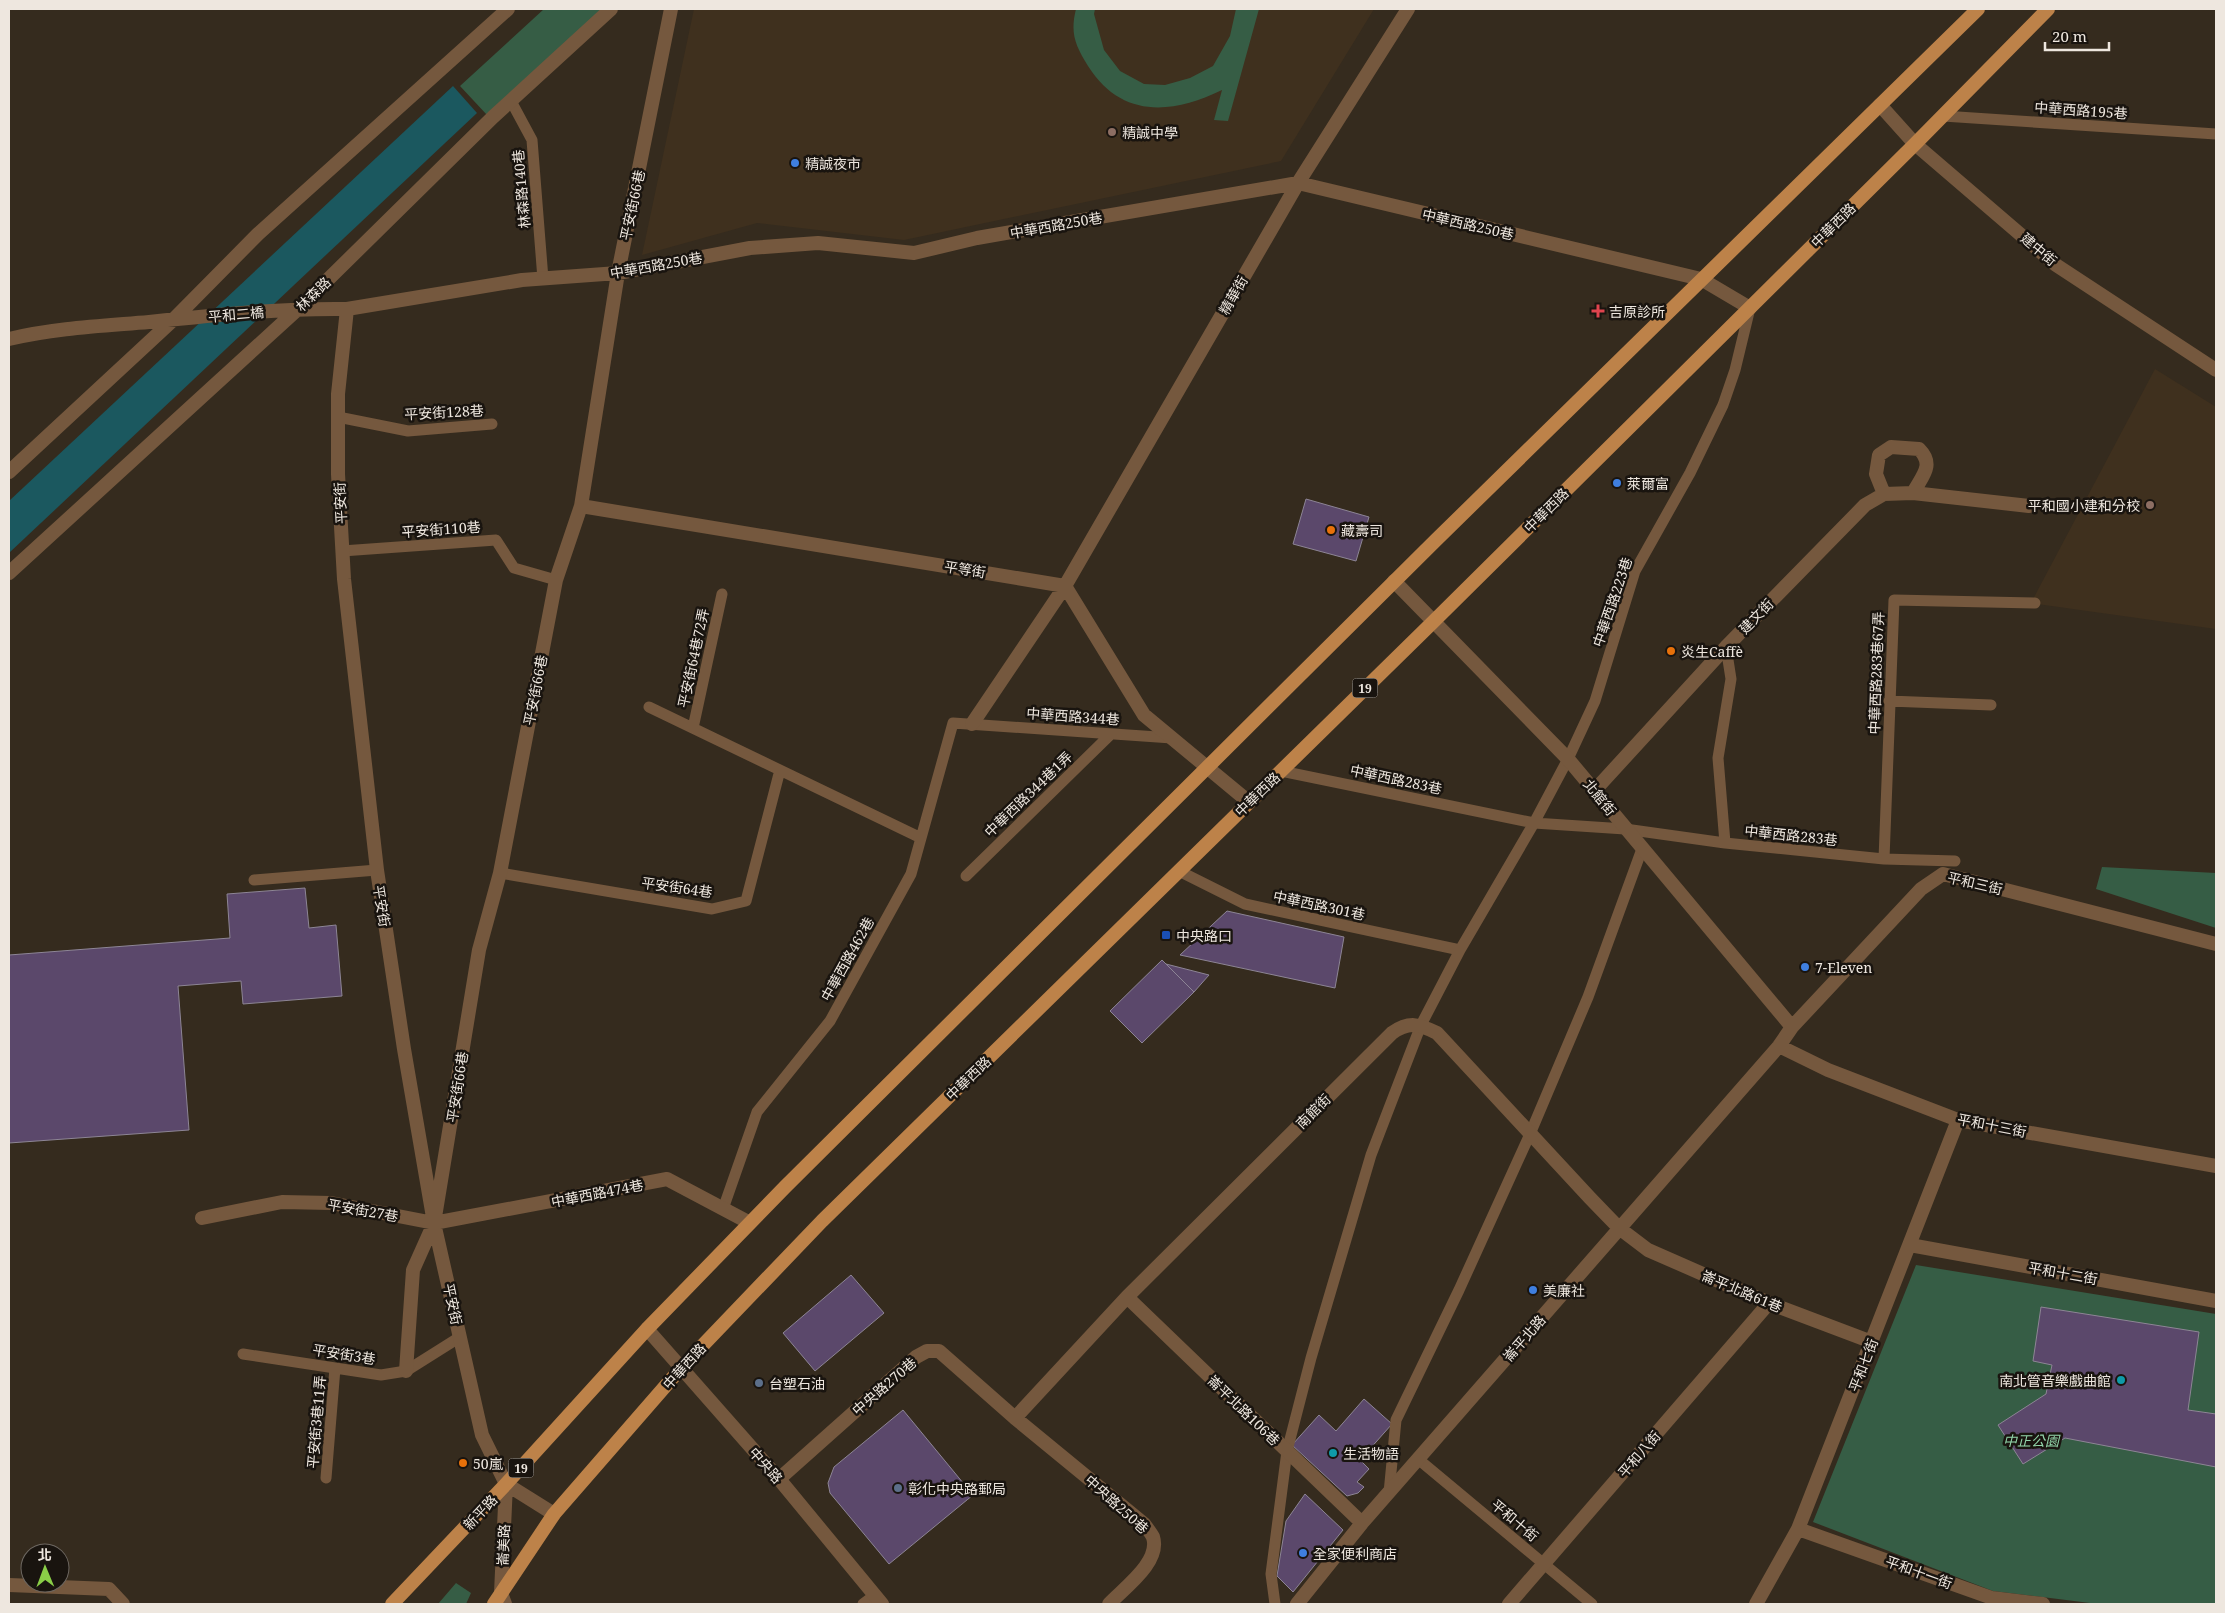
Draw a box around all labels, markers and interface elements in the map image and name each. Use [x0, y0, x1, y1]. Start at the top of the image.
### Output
scale bar [2045, 20, 2109, 52]
text: 20 m [2052, 26, 2087, 46]
street label: 中華西路195巷 [2034, 97, 2128, 123]
place label: 精誠中學 [1122, 123, 1178, 142]
marker: 精誠中學 [1106, 126, 1118, 138]
street label: 林森路140巷 [508, 149, 534, 229]
place label: 精誠夜市 [805, 154, 861, 173]
marker: 精誠夜市 [789, 157, 801, 169]
street label: 平安街66巷 [615, 168, 649, 242]
street label: 中華西路 [1806, 198, 1860, 252]
street label: 中華西路250巷 [1420, 204, 1516, 244]
street label: 中華西路250巷 [1008, 208, 1104, 242]
street label: 建中街 [2017, 228, 2061, 270]
street label: 中華西路250巷 [608, 248, 704, 282]
street label: 精華街 [1214, 272, 1252, 318]
street label: 林森路 [291, 273, 335, 315]
street label: 平和二橋 [207, 302, 265, 326]
place label: 吉原診所 [1609, 302, 1665, 321]
marker: 吉原診所 [1591, 304, 1605, 318]
street label: 平安街128巷 [404, 400, 484, 424]
place label: 萊爾富 [1627, 474, 1669, 493]
marker: 萊爾富 [1611, 477, 1623, 489]
street label: 平安街 [329, 482, 351, 524]
street label: 中華西路 [1519, 483, 1573, 537]
place label: 平和國小建和分校 [2028, 496, 2140, 515]
marker: 平和國小建和分校 [2144, 499, 2156, 511]
street label: 平安街110巷 [401, 517, 481, 541]
place label: 藏壽司 [1341, 521, 1383, 540]
marker: 藏壽司 [1325, 524, 1337, 536]
street label: 中華西路223巷 [1588, 555, 1636, 649]
street label: 平等街 [943, 556, 987, 582]
street label: 建文街 [1735, 594, 1777, 638]
street label: 平安街64巷72弄 [673, 606, 713, 710]
street label: 中華西路283巷67弄 [1864, 611, 1888, 735]
place label: 炎生Caffè [1681, 642, 1743, 661]
marker: 炎生Caffè [1665, 645, 1677, 657]
street label: 平安街66巷 [519, 653, 551, 727]
road number: 19 [1352, 678, 1378, 698]
street label: 中華西路344巷 [1026, 703, 1120, 729]
street label: 中華西路344巷1弄 [980, 747, 1076, 841]
street label: 中華西路283巷 [1348, 760, 1444, 798]
street label: 中華西路 [1230, 768, 1284, 820]
street label: 北館街 [1579, 775, 1621, 819]
street label: 中華西路283巷 [1744, 821, 1838, 849]
street label: 平和三街 [1946, 867, 2004, 899]
street label: 平安街64巷 [640, 873, 714, 901]
street label: 平安街 [369, 884, 395, 928]
street label: 中華西路301巷 [1271, 886, 1367, 924]
street label: 中華西路462巷 [816, 914, 878, 1004]
place label: 中央路口 [1176, 926, 1232, 945]
marker: 中央路口 [1160, 929, 1172, 941]
place label: 7-Eleven [1815, 958, 1872, 977]
marker: 7-Eleven [1799, 961, 1811, 973]
street label: 平安街66巷 [442, 1050, 472, 1124]
street label: 中華西路 [941, 1052, 995, 1104]
street label: 南館街 [1291, 1089, 1335, 1133]
street label: 平和十三街 [1956, 1109, 2028, 1141]
street label: 中華西路474巷 [549, 1175, 645, 1211]
street label: 平安街27巷 [326, 1194, 400, 1226]
street label: 平和十二街 [2027, 1258, 2099, 1288]
street label: 崙平北路61巷 [1699, 1266, 1785, 1316]
street label: 平安街 [439, 1281, 467, 1327]
place label: 美廉社 [1543, 1281, 1585, 1300]
marker: 美廉社 [1527, 1284, 1539, 1296]
street label: 崙平北路 [1498, 1311, 1550, 1365]
street label: 平和七街 [1844, 1335, 1882, 1395]
street label: 中華西路 [658, 1339, 710, 1393]
street label: 平安街3巷 [311, 1340, 377, 1368]
street label: 中央路270巷 [848, 1353, 920, 1419]
street label: 崙平北路106巷 [1204, 1371, 1284, 1449]
place label: 南北管音樂戲曲館 [1999, 1371, 2111, 1390]
place label: 台塑石油 [769, 1374, 825, 1393]
marker: 南北管音樂戲曲館 [2115, 1374, 2127, 1386]
street label: 平安街3巷11弄 [302, 1375, 330, 1469]
marker: 台塑石油 [753, 1377, 765, 1389]
street label: 平和八街 [1613, 1427, 1665, 1481]
park label: 中正公園 [2003, 1431, 2061, 1450]
street label: 中央路 [745, 1443, 787, 1487]
place label: 生活物語 [1343, 1444, 1399, 1463]
marker: 生活物語 [1327, 1447, 1339, 1459]
place label: 50嵐 [473, 1454, 504, 1473]
marker: 50嵐 [457, 1457, 469, 1469]
road number: 19 [508, 1459, 534, 1478]
street label: 中央路250巷 [1081, 1470, 1153, 1538]
place label: 彰化中央路郵局 [908, 1479, 1006, 1498]
marker: 彰化中央路郵局 [892, 1482, 904, 1494]
street label: 新平路 [459, 1490, 501, 1534]
street label: 平和十街 [1487, 1495, 1543, 1545]
street label: 崙美路 [492, 1524, 514, 1566]
north arrow [20, 1543, 70, 1593]
place label: 全家便利商店 [1313, 1544, 1397, 1563]
text: 北 [38, 1545, 52, 1564]
marker: 全家便利商店 [1297, 1547, 1309, 1559]
street label: 平和十一街 [1883, 1551, 1955, 1593]

